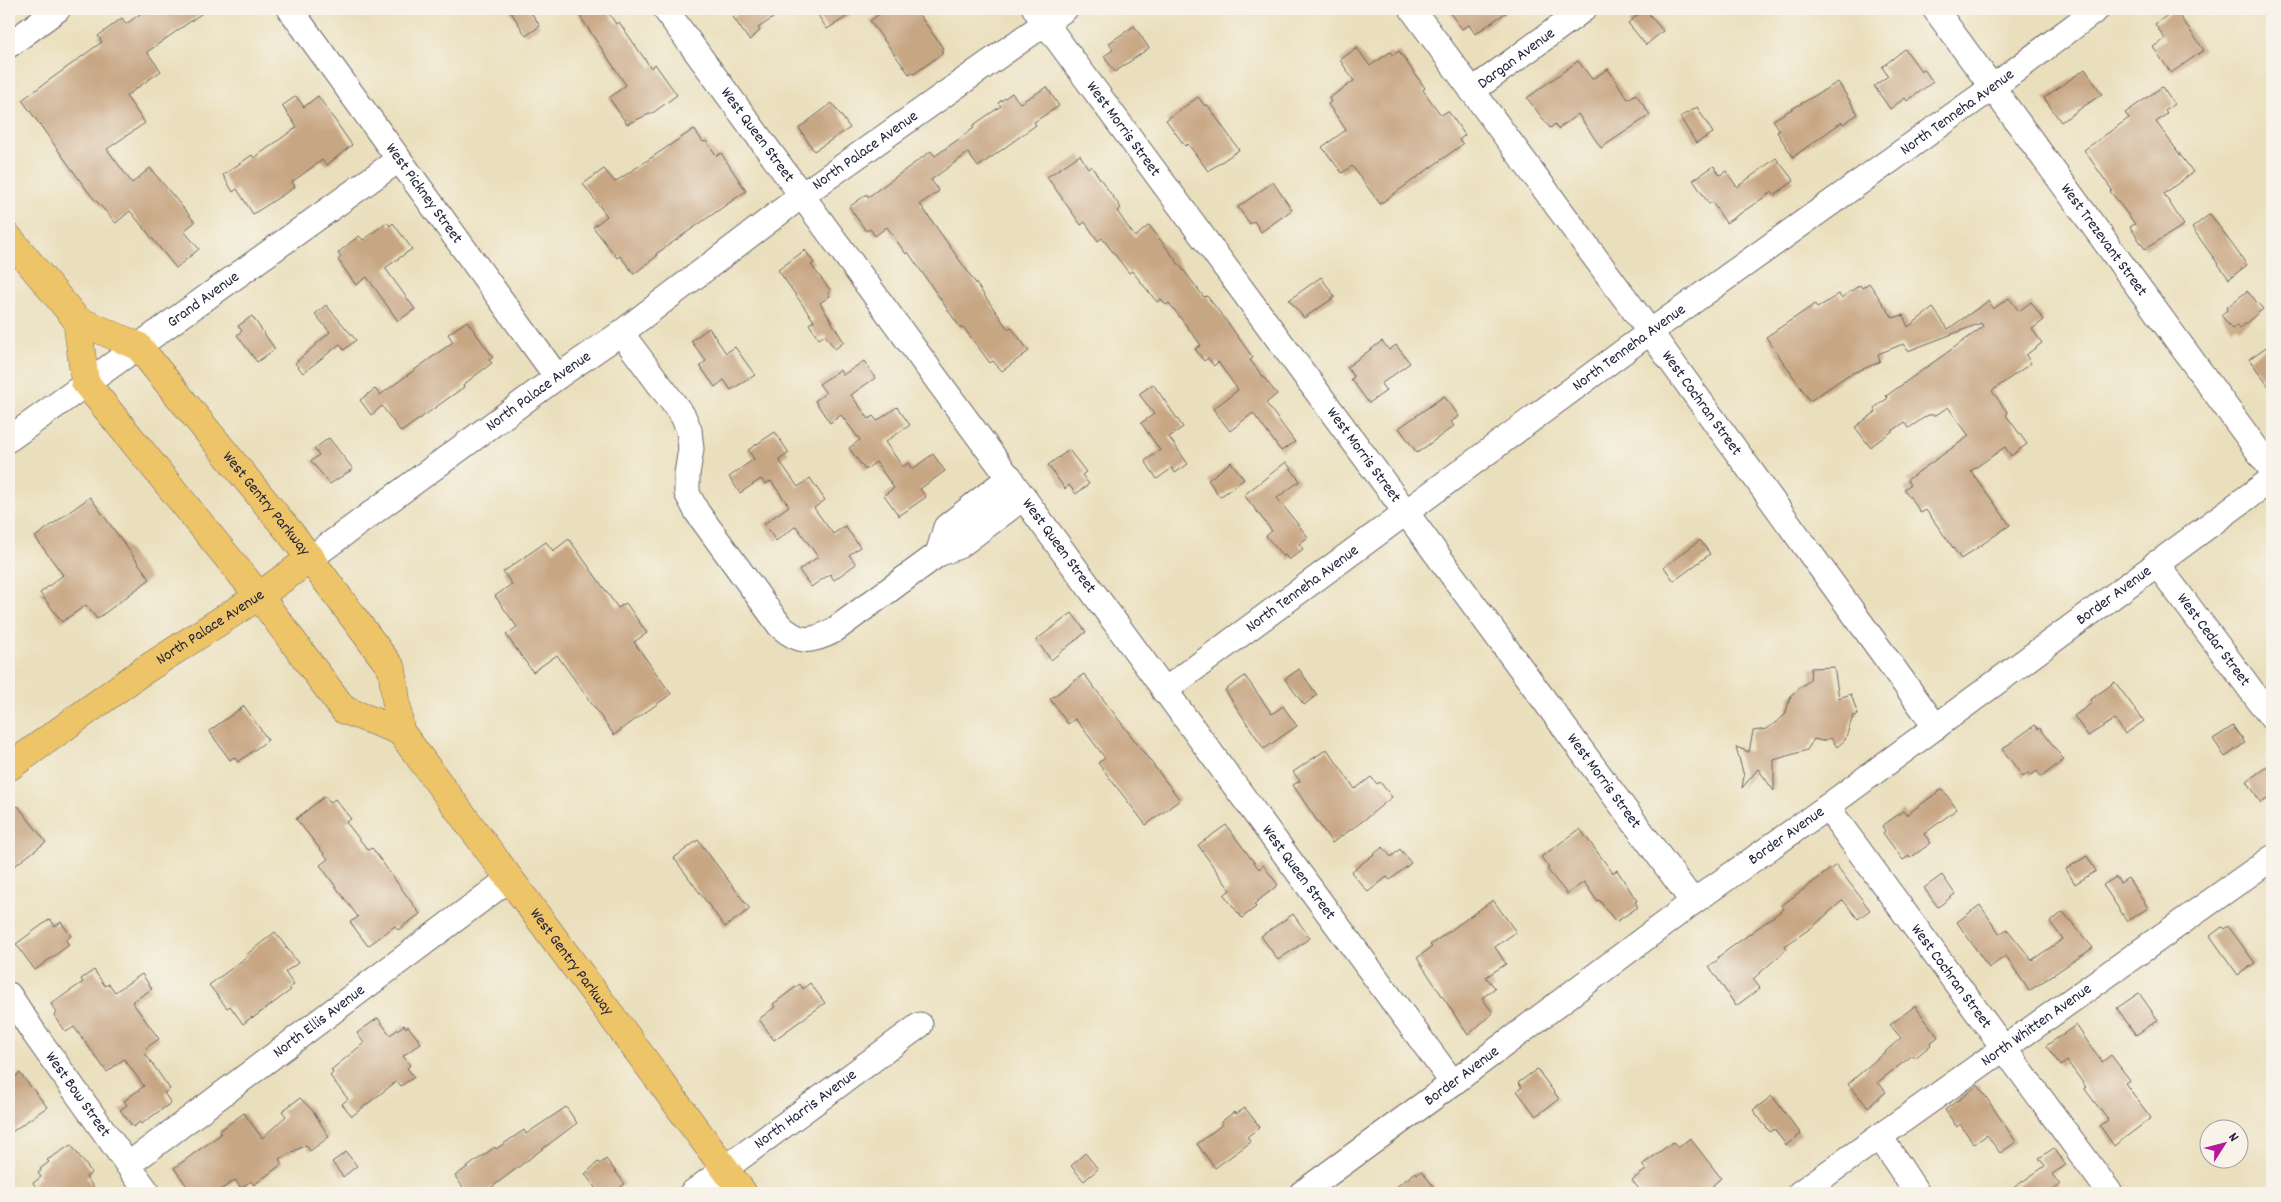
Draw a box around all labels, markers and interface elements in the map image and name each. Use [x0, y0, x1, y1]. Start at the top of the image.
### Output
street label: Dargan Avenue [1473, 22, 1560, 95]
street label: North Tenneha Avenue [1896, 63, 2019, 161]
street label: West Morris Street [1081, 77, 1166, 181]
street label: West Queen Street [715, 82, 800, 187]
street label: North Palace Avenue [808, 105, 923, 196]
street label: West Pickney Street [380, 139, 468, 249]
street label: West Trezevant Street [2055, 179, 2153, 301]
street label: Grand Avenue [162, 266, 244, 334]
street label: North Tenneha Avenue [1568, 298, 1691, 397]
street label: North Palace Avenue [481, 345, 596, 437]
street label: West Cochran Street [1656, 346, 1747, 460]
street label: West Morris Street [1321, 403, 1407, 507]
street label: West Gentry Parkway [217, 446, 316, 561]
street label: West Queen Street [1016, 494, 1102, 598]
street label: North Tenneha Avenue [1241, 539, 1364, 638]
street label: Border Avenue [2071, 560, 2156, 631]
street label: North Palace Avenue [152, 584, 269, 671]
street label: West Cedar Street [2171, 589, 2256, 691]
street label: West Morris Street [1561, 729, 1647, 834]
street label: Border Avenue [1744, 801, 1829, 871]
street label: West Queen Street [1256, 820, 1341, 925]
street label: West Gentry Parkway [524, 903, 619, 1021]
street label: West Cochran Street [1905, 919, 1997, 1034]
street label: North Whitten Avenue [1976, 978, 2097, 1072]
street label: North Ellis Avenue [268, 979, 370, 1064]
street label: Border Avenue [1419, 1040, 1504, 1112]
street label: West Bow Street [39, 1047, 116, 1142]
street label: North Harris Avenue [749, 1064, 862, 1155]
north arrow [2198, 1120, 2248, 1170]
text: N [2223, 1129, 2243, 1146]

